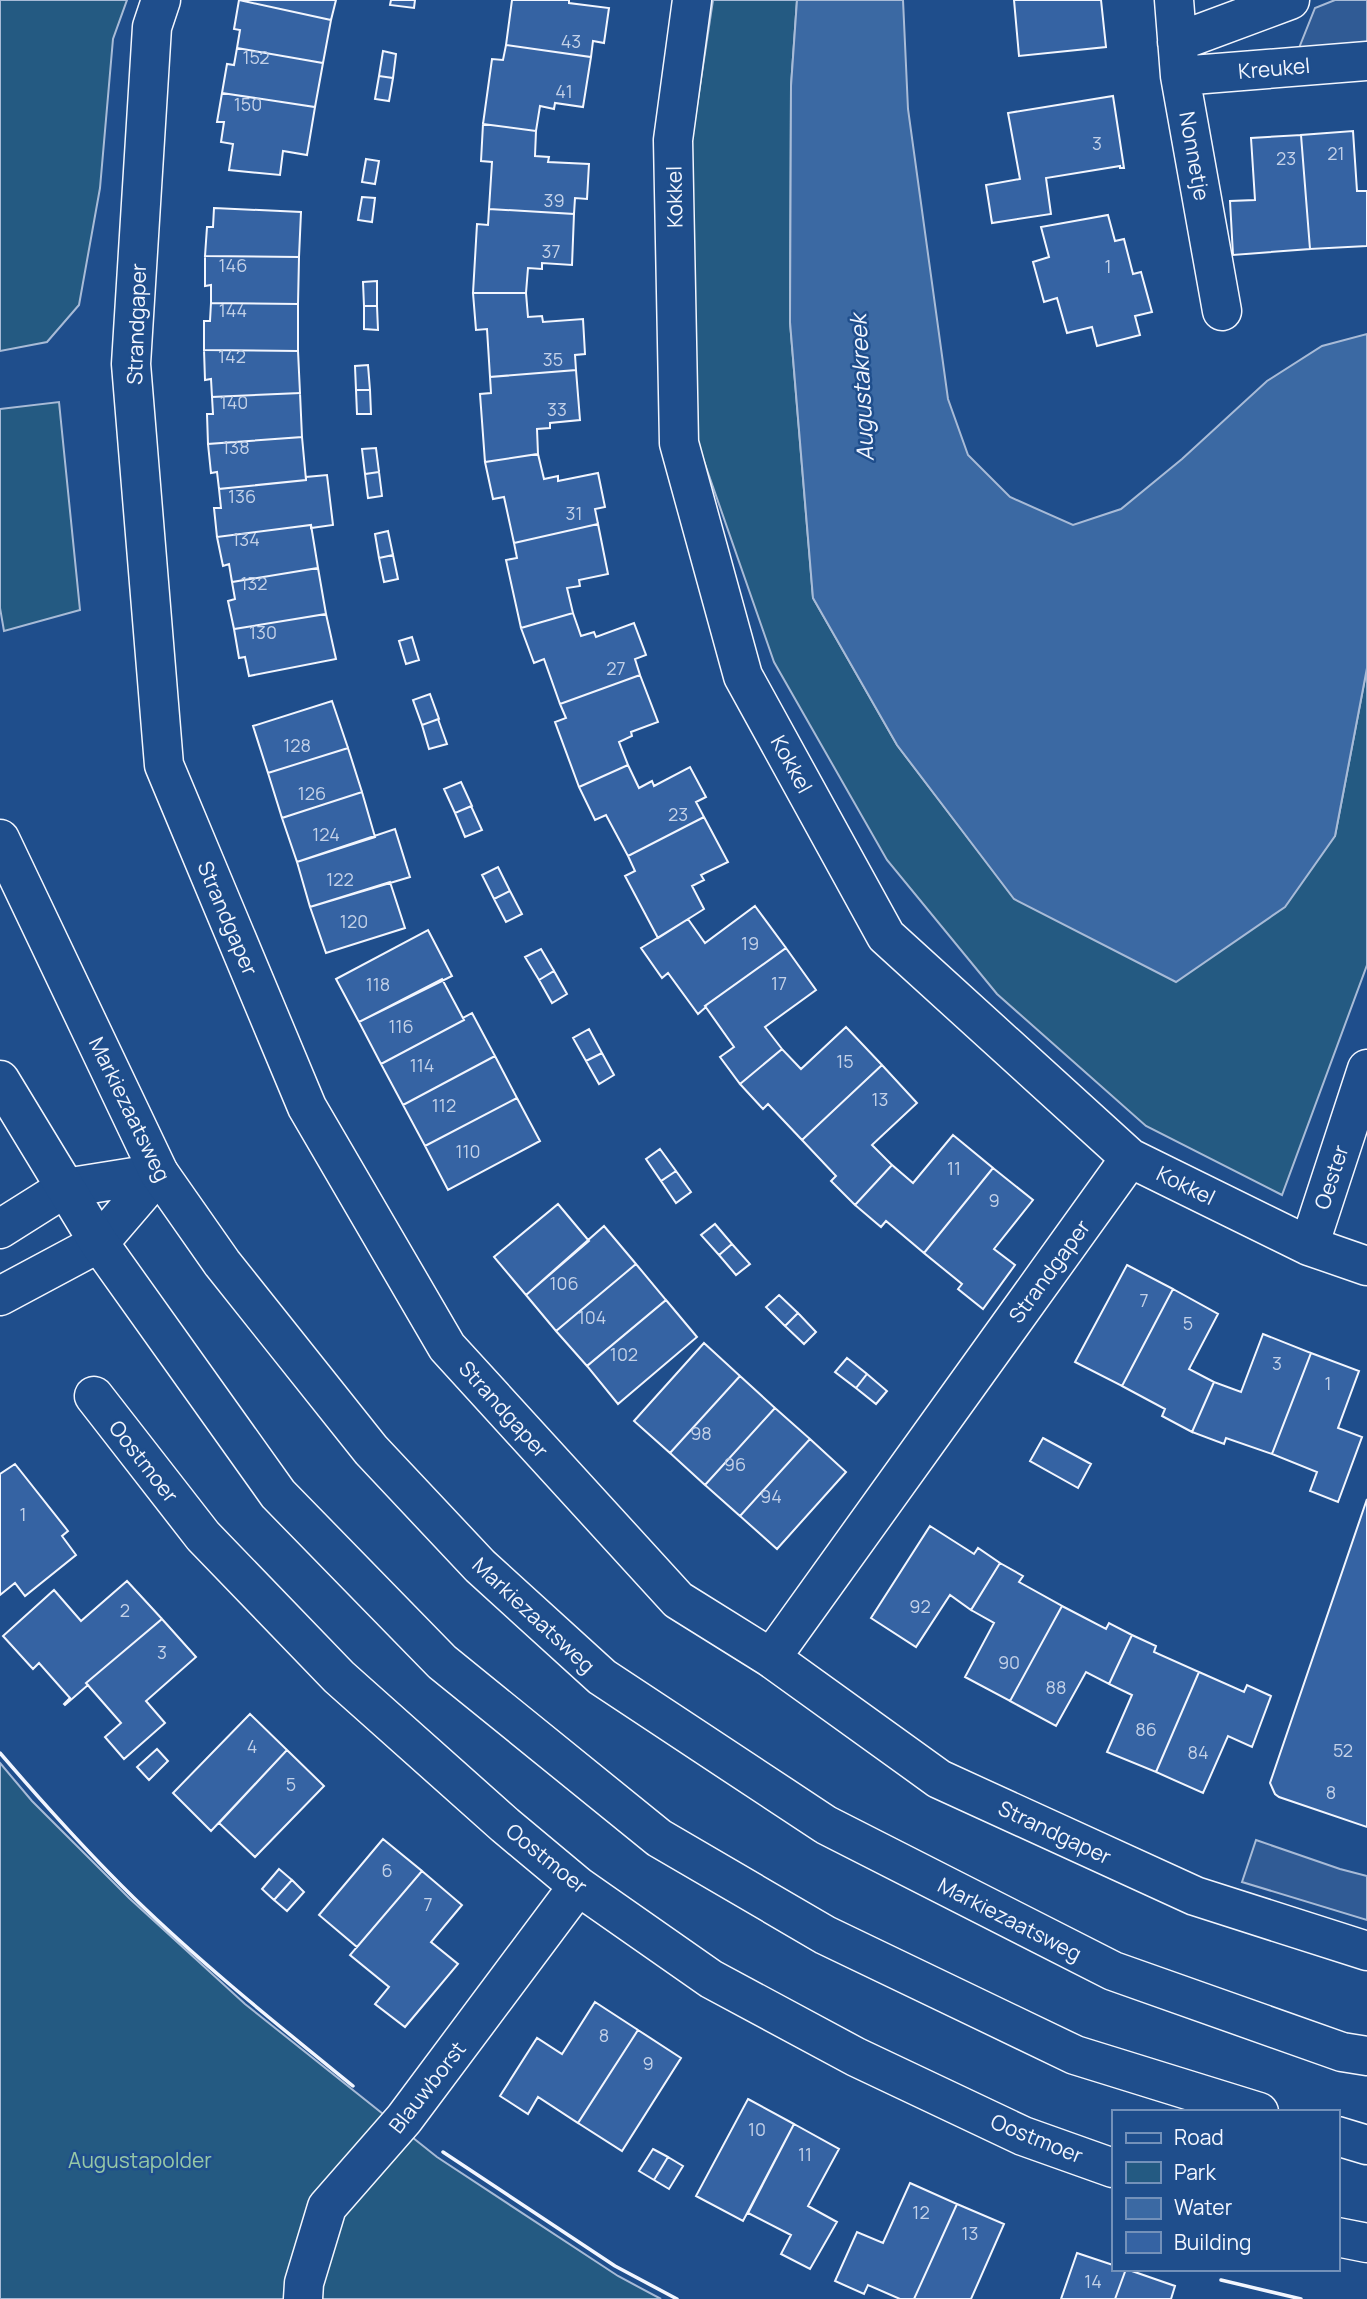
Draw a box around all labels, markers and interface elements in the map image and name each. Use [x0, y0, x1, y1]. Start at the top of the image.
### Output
house number: 43 [561, 29, 581, 53]
house number: 152 [242, 45, 270, 69]
street label: Kreukel [1237, 51, 1311, 85]
house number: 41 [555, 79, 573, 103]
house number: 150 [234, 92, 262, 116]
street label: Nonnetje [1173, 109, 1217, 203]
house number: 3 [1092, 131, 1102, 155]
house number: 21 [1327, 141, 1345, 165]
house number: 23 [1276, 146, 1296, 170]
street label: Kokkel [659, 166, 689, 228]
house number: 39 [543, 188, 565, 212]
house number: 37 [542, 239, 561, 263]
house number: 146 [219, 253, 247, 277]
house number: 1 [1104, 254, 1112, 278]
street label: Strandgaper [120, 262, 152, 385]
house number: 144 [219, 298, 247, 322]
water label: Augustakreek [841, 310, 881, 462]
house number: 142 [218, 344, 246, 368]
house number: 35 [543, 347, 563, 371]
house number: 140 [220, 390, 248, 414]
house number: 33 [547, 397, 567, 421]
house number: 138 [222, 435, 250, 459]
house number: 136 [228, 484, 256, 508]
house number: 31 [566, 501, 582, 525]
house number: 134 [232, 527, 260, 551]
house number: 132 [240, 571, 268, 595]
house number: 130 [249, 620, 277, 644]
house number: 27 [606, 656, 626, 680]
street label: Kokkel [765, 730, 819, 798]
house number: 128 [283, 733, 311, 757]
house number: 126 [298, 781, 326, 805]
house number: 23 [668, 802, 688, 826]
house number: 124 [312, 822, 340, 846]
street label: Strandgaper [191, 857, 265, 980]
house number: 122 [326, 867, 354, 891]
house number: 120 [340, 909, 368, 933]
house number: 19 [741, 931, 759, 955]
house number: 17 [771, 971, 787, 995]
house number: 118 [366, 972, 390, 996]
house number: 116 [388, 1014, 414, 1038]
street label: Markiezaatsweg [83, 1032, 177, 1186]
house number: 15 [836, 1049, 854, 1073]
house number: 114 [410, 1053, 434, 1077]
house number: 13 [872, 1087, 888, 1111]
house number: 112 [432, 1093, 456, 1117]
house number: 110 [455, 1139, 481, 1163]
street label: Oester [1307, 1141, 1355, 1213]
house number: 11 [947, 1156, 961, 1180]
street label: Kokkel [1152, 1159, 1220, 1211]
house number: 9 [988, 1188, 1000, 1212]
street label: Strandgaper [1002, 1213, 1096, 1328]
house number: 106 [549, 1271, 579, 1295]
house number: 7 [1139, 1288, 1149, 1312]
house number: 104 [578, 1305, 606, 1329]
house number: 5 [1183, 1311, 1193, 1335]
house number: 102 [610, 1342, 638, 1366]
house number: 3 [1272, 1351, 1282, 1375]
street label: Strandgaper [453, 1355, 555, 1464]
house number: 1 [1324, 1371, 1332, 1395]
street label: Oostmoer [103, 1414, 185, 1508]
house number: 98 [690, 1421, 712, 1445]
house number: 96 [724, 1452, 746, 1476]
house number: 94 [760, 1484, 782, 1508]
house number: 1 [19, 1502, 27, 1526]
street label: Markiezaatsweg [467, 1551, 601, 1679]
house number: 92 [909, 1594, 931, 1618]
house number: 2 [120, 1598, 130, 1622]
house number: 3 [157, 1640, 167, 1664]
house number: 90 [998, 1650, 1020, 1674]
house number: 88 [1046, 1675, 1066, 1699]
house number: 86 [1135, 1717, 1157, 1741]
house number: 4 [247, 1734, 257, 1758]
house number: 52 [1333, 1738, 1353, 1762]
house number: 84 [1187, 1740, 1209, 1764]
house number: 5 [286, 1772, 296, 1796]
house number: 8 [1326, 1780, 1336, 1804]
street label: Strandgaper [994, 1794, 1116, 1871]
street label: Oostmoer [501, 1817, 594, 1900]
house number: 6 [381, 1858, 393, 1882]
street label: Markiezaatsweg [933, 1871, 1087, 1967]
house number: 7 [423, 1892, 433, 1916]
house number: 8 [599, 2023, 609, 2047]
street label: Blauwborst [382, 2035, 472, 2139]
house number: 9 [642, 2051, 654, 2075]
street label: Oostmoer [987, 2107, 1088, 2169]
legend [1112, 2110, 1339, 2271]
house number: 10 [748, 2117, 766, 2141]
text: Road [1174, 2123, 1224, 2151]
house number: 11 [798, 2142, 812, 2166]
park label: Augustapolder [68, 2146, 212, 2174]
text: Park [1174, 2158, 1216, 2186]
text: Water [1174, 2193, 1233, 2221]
house number: 12 [912, 2200, 930, 2224]
house number: 13 [962, 2221, 978, 2245]
text: Building [1174, 2228, 1251, 2256]
house number: 14 [1084, 2269, 1102, 2293]

